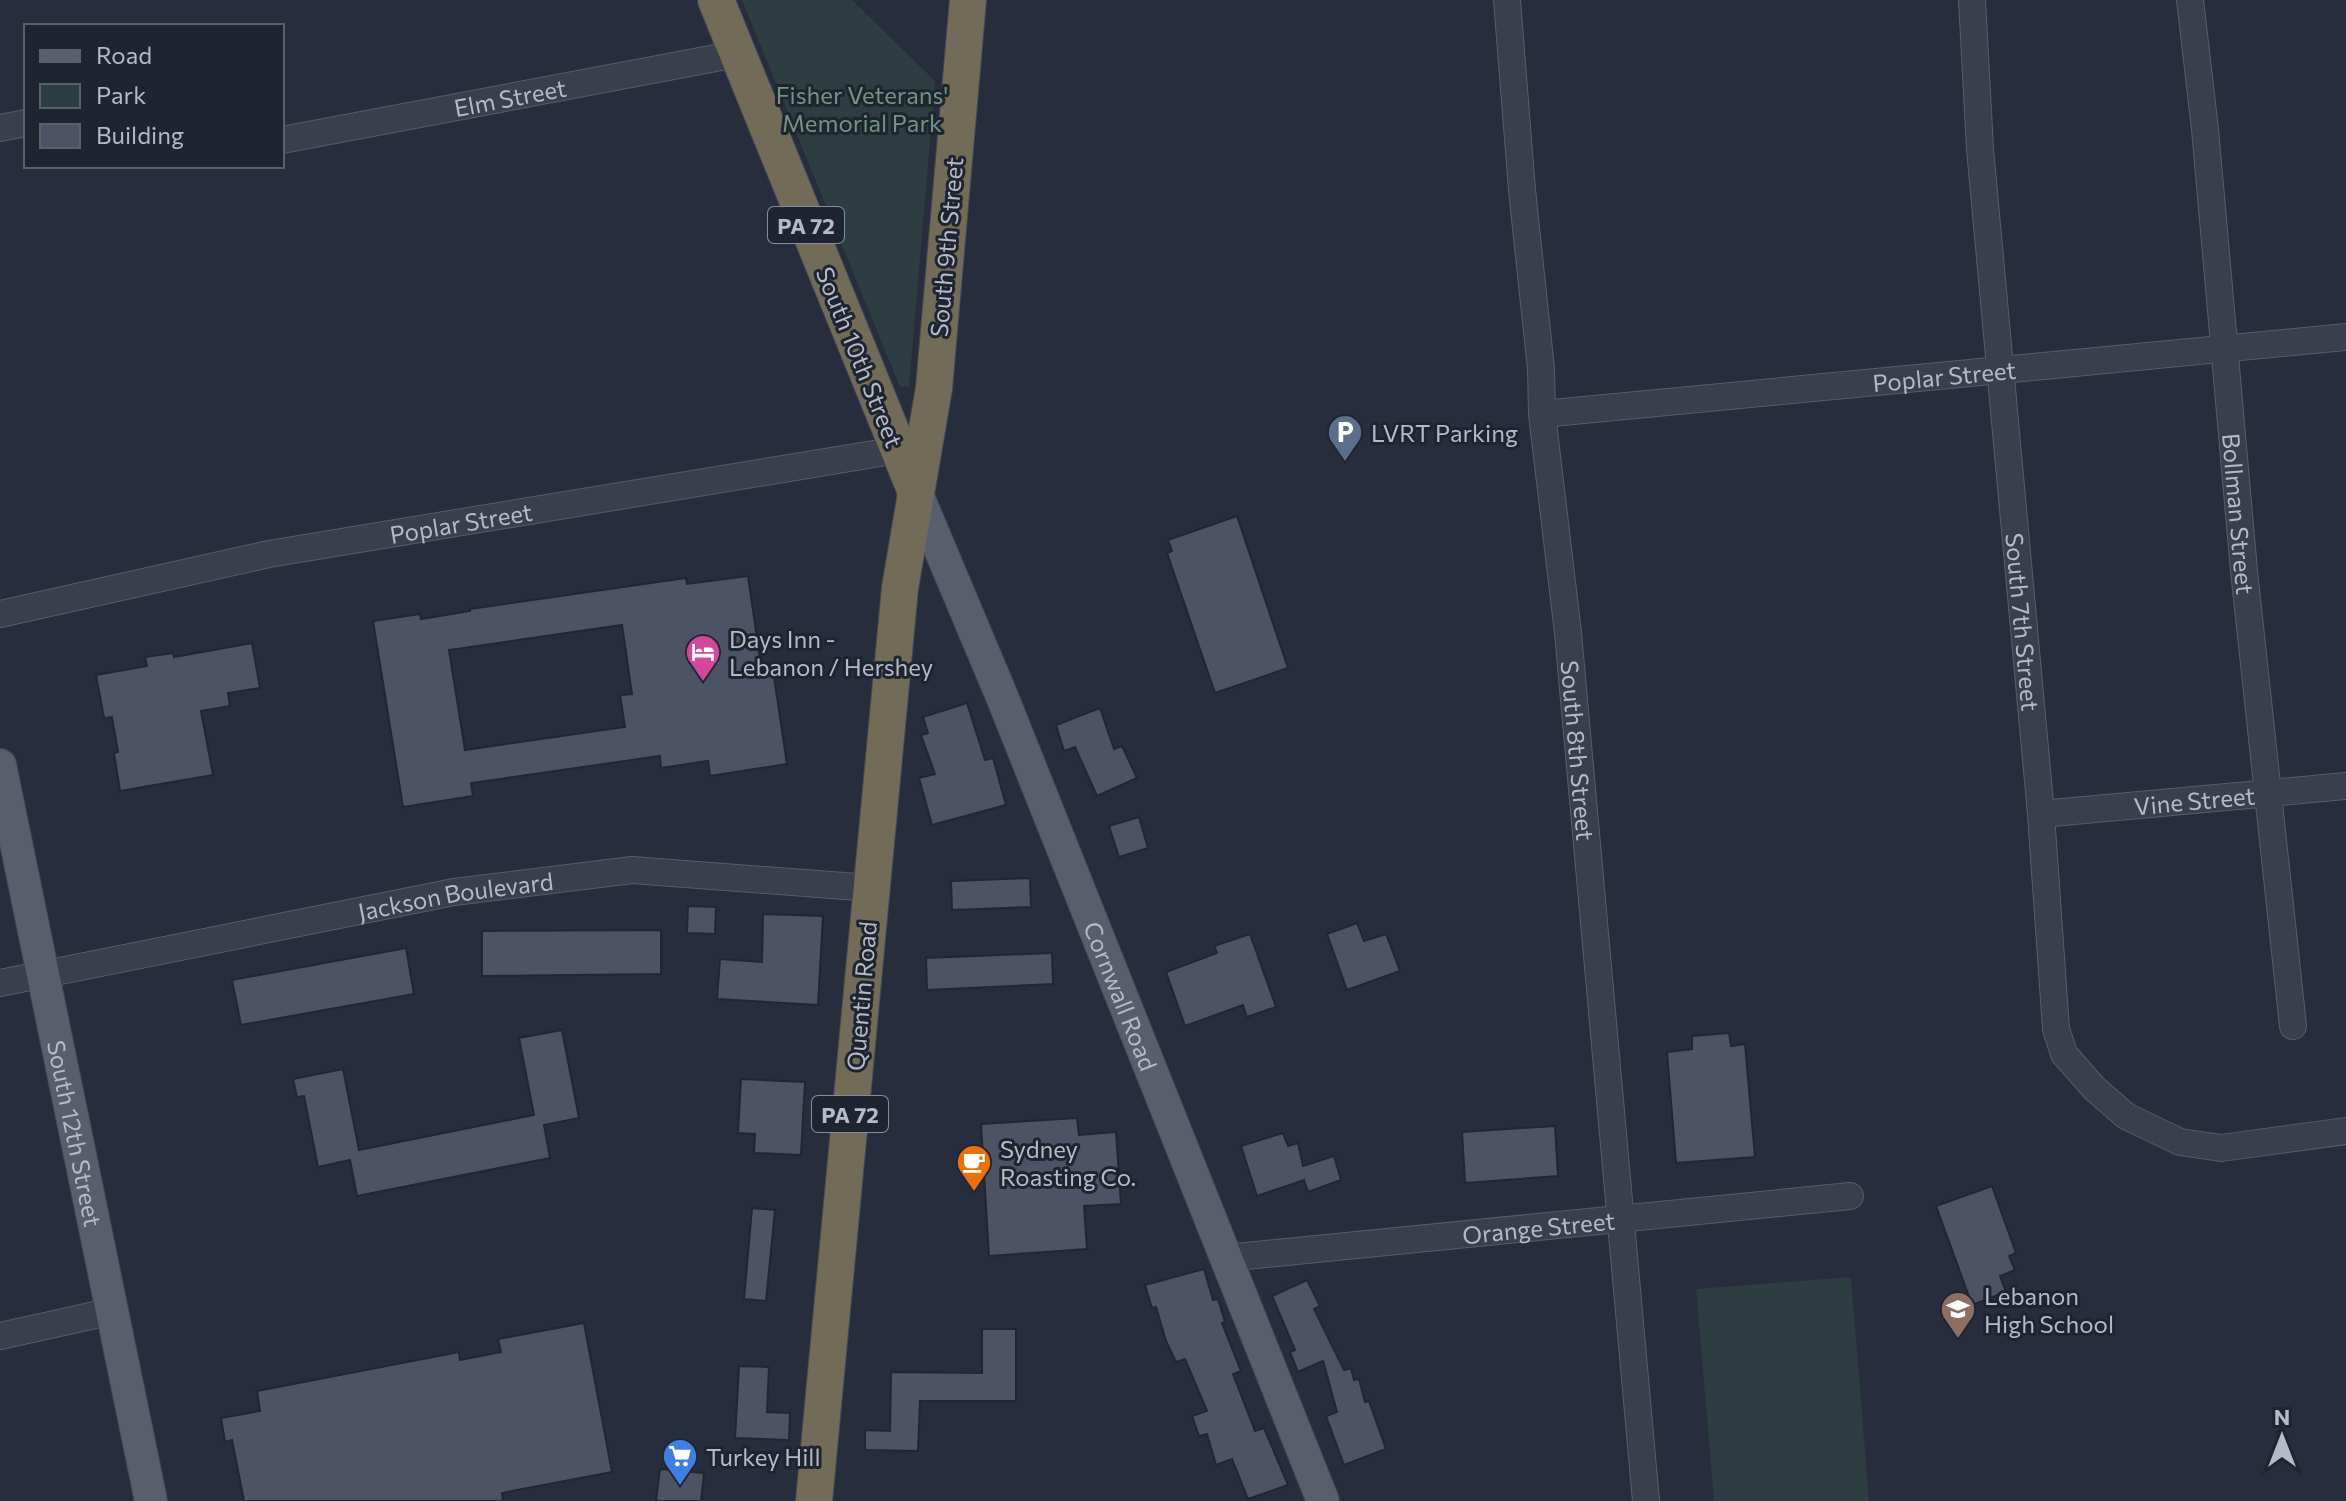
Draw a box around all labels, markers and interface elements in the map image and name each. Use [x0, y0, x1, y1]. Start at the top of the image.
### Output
legend [24, 24, 284, 168]
text: Road [96, 40, 152, 69]
street label: Elm Street [451, 72, 569, 122]
text: Park [96, 80, 146, 109]
park label: Fisher Veterans' Memorial Park [776, 80, 948, 137]
text: Building [96, 120, 184, 149]
street label: South 9th Street [924, 156, 968, 338]
road number: PA 72 [768, 207, 844, 243]
street label: South 10th Street [811, 263, 909, 452]
street label: Poplar Street [1871, 354, 2017, 397]
parking icon: LVRT Parking [1326, 413, 1364, 463]
place label: LVRT Parking [1371, 418, 1518, 447]
street label: Bollman Street [2217, 432, 2261, 596]
street label: Poplar Street [387, 496, 534, 548]
street label: South 7th Street [2001, 531, 2046, 712]
place label: Days Inn - Lebanon / Hershey [729, 624, 933, 681]
hotel icon: Days Inn - Lebanon / Hershey [684, 633, 722, 683]
street label: South 8th Street [1556, 659, 1601, 842]
street label: Vine Street [2132, 780, 2256, 820]
street label: Jackson Boulevard [355, 865, 555, 925]
street label: Cornwall Road [1079, 917, 1164, 1075]
street label: Quentin Road [840, 920, 882, 1072]
street label: South 12th Street [42, 1037, 109, 1229]
road number: PA 72 [812, 1096, 888, 1132]
place label: Sydney Roasting Co. [1000, 1134, 1136, 1191]
cafe icon: Sydney Roasting Co. [955, 1143, 993, 1193]
street label: Orange Street [1461, 1205, 1616, 1249]
place label: Lebanon High School [1984, 1281, 2114, 1338]
school or university icon: Lebanon High School [1939, 1290, 1977, 1340]
north arrow [2242, 1397, 2322, 1477]
text: N [2274, 1403, 2290, 1430]
supermarket icon: Turkey Hill [661, 1437, 699, 1487]
place label: Turkey Hill [706, 1442, 821, 1471]

